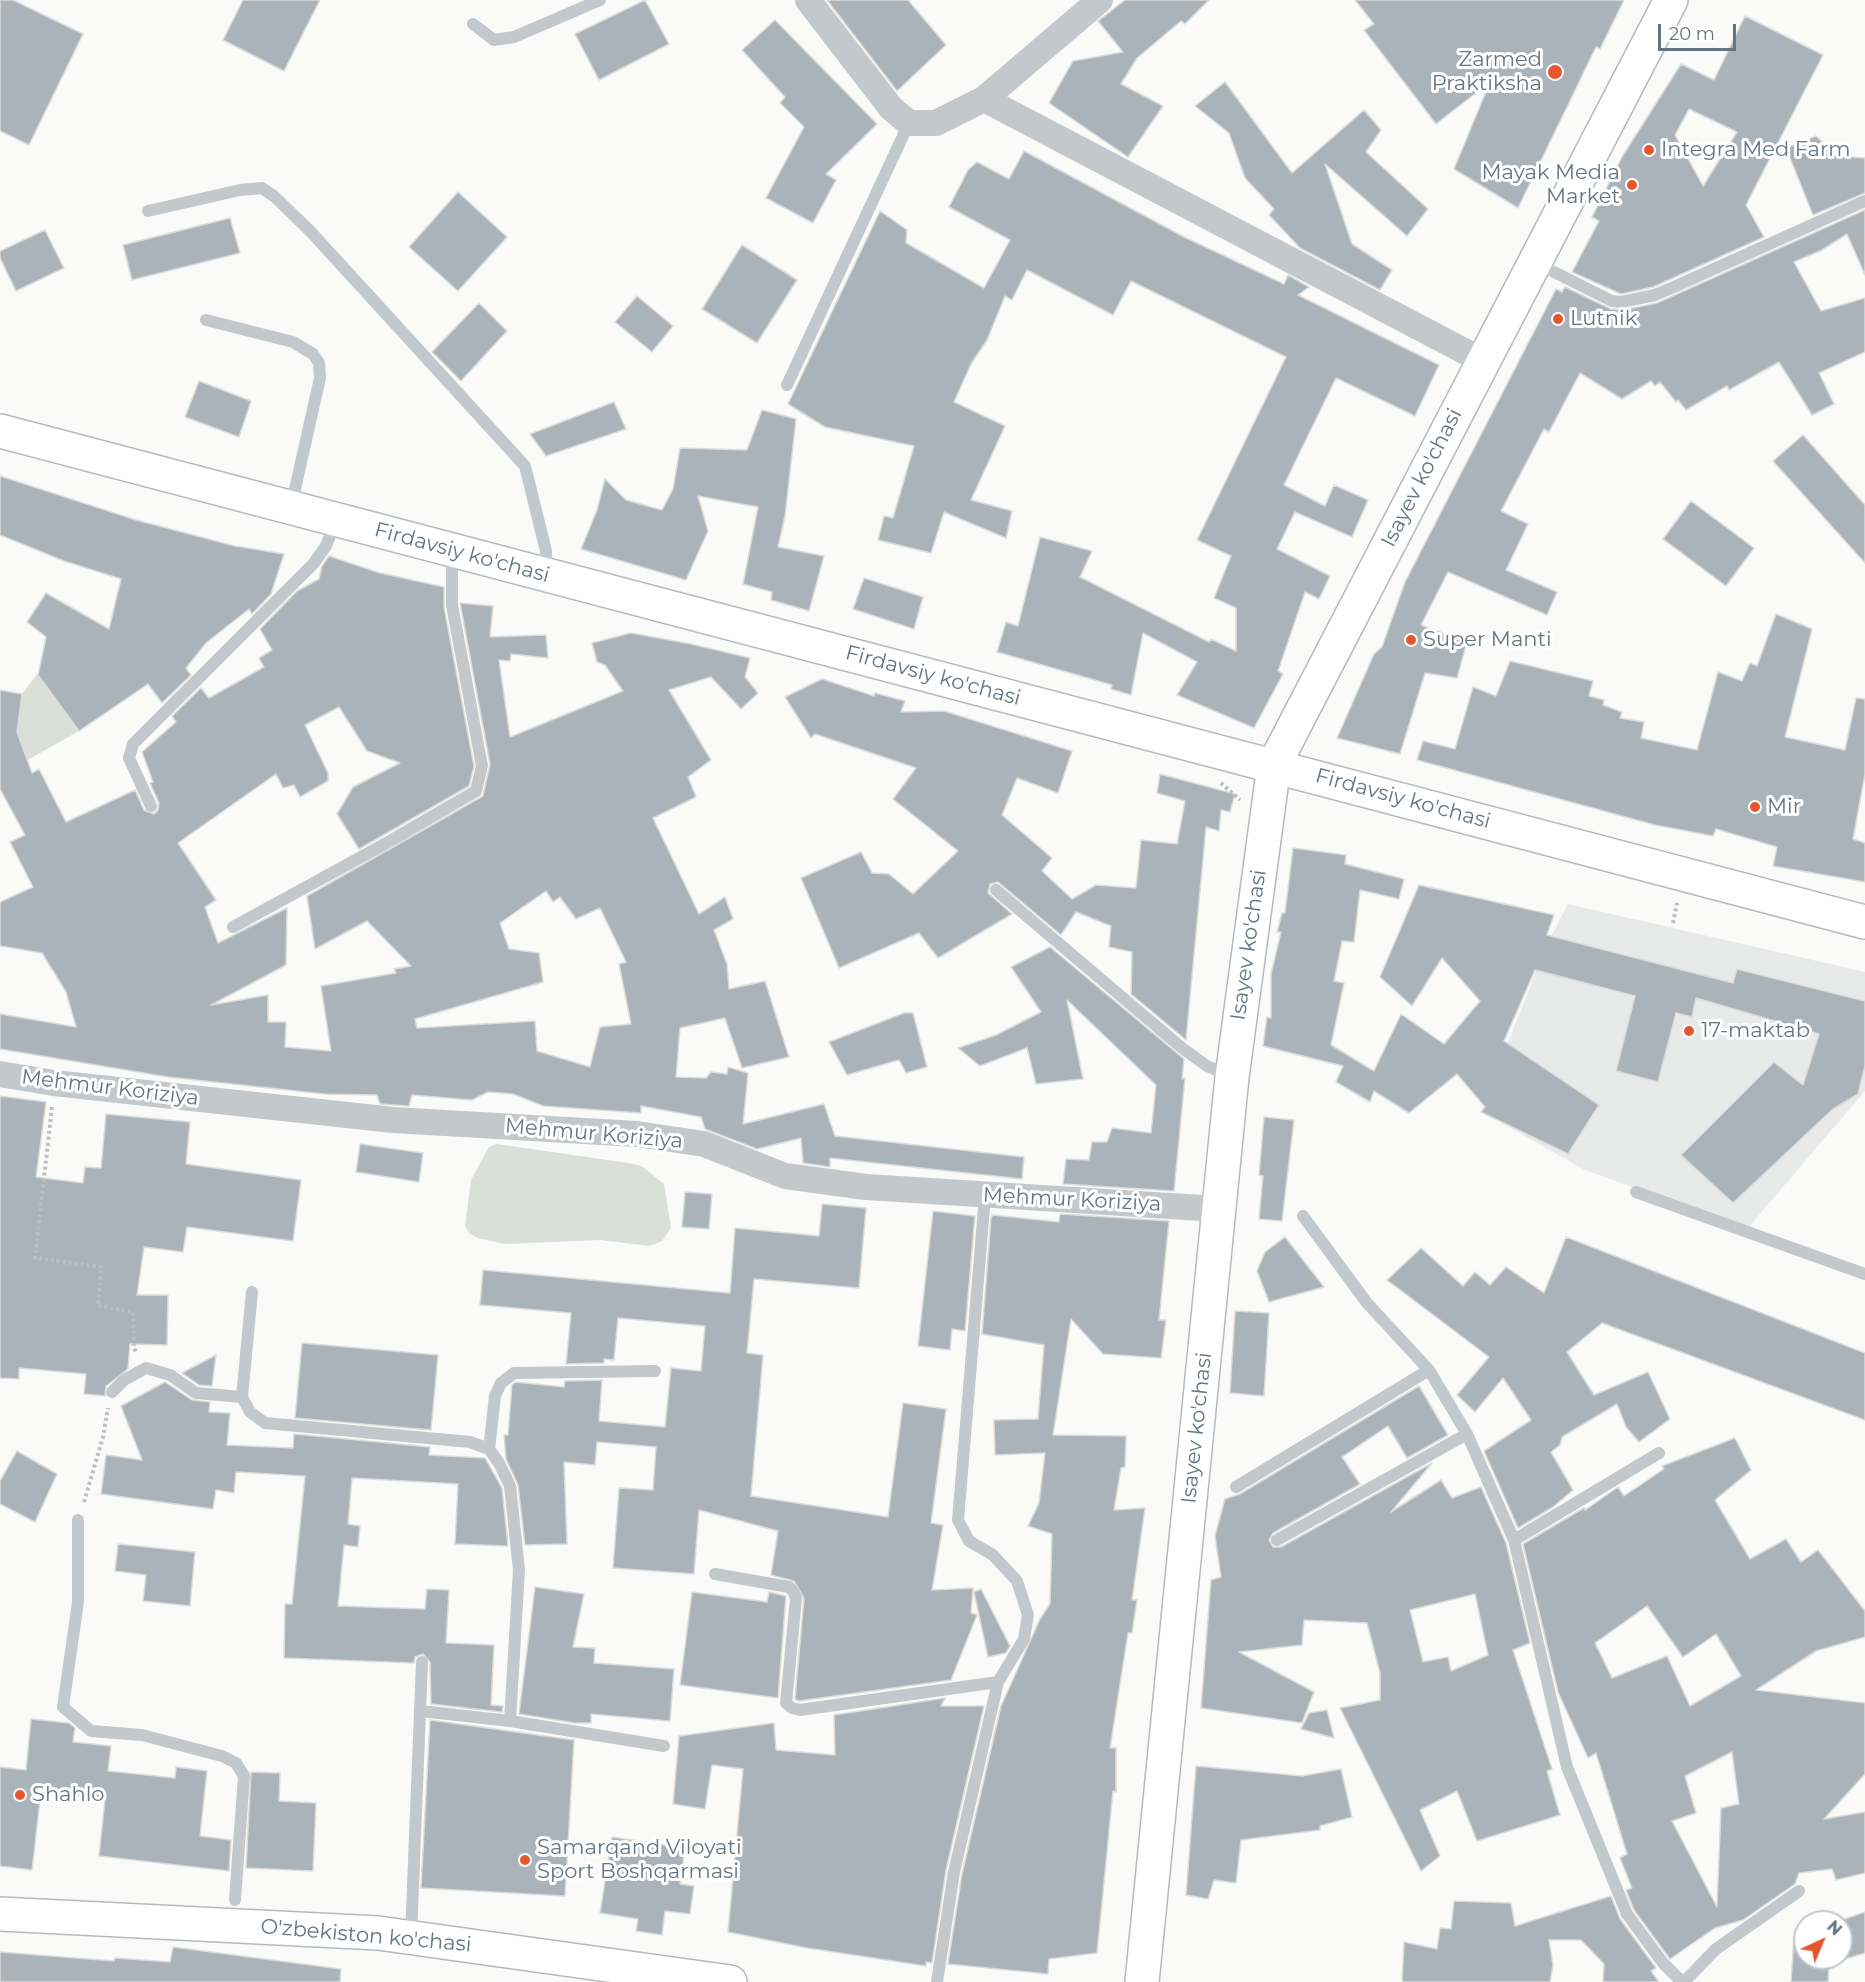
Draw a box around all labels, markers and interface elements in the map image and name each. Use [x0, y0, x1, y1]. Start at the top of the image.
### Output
scale bar [1661, 12, 1739, 50]
text: 20 m [1669, 23, 1715, 45]
place label: Zarmed Praktiksha [1432, 47, 1542, 97]
marker: Zarmed Praktiksha [1546, 63, 1564, 81]
place label: Integra Med Farm [1661, 137, 1850, 163]
marker: Integra Med Farm [1642, 143, 1656, 157]
place label: Mayak Media Market [1482, 160, 1620, 210]
marker: Mayak Media Market [1625, 178, 1639, 192]
place label: Lutnik [1570, 306, 1637, 332]
marker: Lutnik [1551, 312, 1565, 326]
street label: Isayev ko'chasi [1376, 405, 1468, 551]
street label: Firdavsiy ko'chasi [372, 517, 552, 589]
place label: Super Manti [1423, 627, 1552, 653]
marker: Super Manti [1404, 633, 1418, 647]
street label: Firdavsiy ko'chasi [843, 640, 1023, 712]
street label: Firdavsiy ko'chasi [1313, 763, 1493, 835]
place label: Mir [1767, 794, 1801, 820]
marker: Mir [1748, 800, 1762, 814]
street label: Isayev ko'chasi [1226, 868, 1272, 1022]
place label: 17-maktab [1701, 1018, 1810, 1044]
marker: 17-maktab [1682, 1024, 1696, 1038]
street label: Mehmur Koriziya [20, 1065, 200, 1111]
street label: Mehmur Koriziya [504, 1114, 684, 1154]
street label: Mehmur Koriziya [982, 1183, 1162, 1217]
street label: Isayev ko'chasi [1177, 1351, 1217, 1505]
place label: Shahlo [32, 1782, 105, 1808]
marker: Shahlo [13, 1788, 27, 1802]
place label: Samarqand Viloyati Sport Boshqarmasi [537, 1835, 742, 1885]
marker: Samarqand Viloyati Sport Boshqarmasi [518, 1853, 532, 1867]
north arrow [1793, 1910, 1853, 1970]
street label: O'zbekiston ko'chasi [259, 1914, 473, 1958]
text: N [1823, 1917, 1846, 1939]

